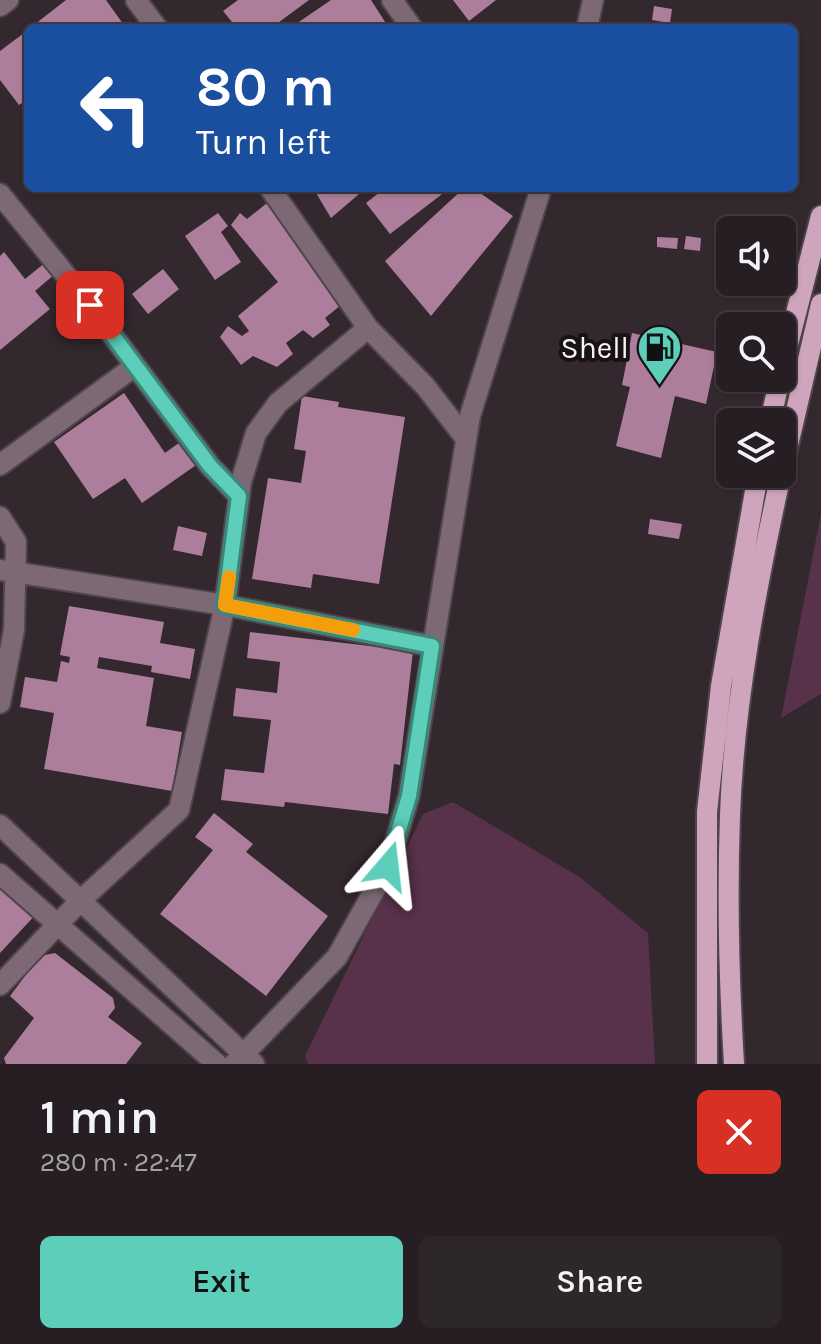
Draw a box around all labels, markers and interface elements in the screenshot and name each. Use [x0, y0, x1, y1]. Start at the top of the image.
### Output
text: 80 m [196, 54, 335, 119]
icon: left [64, 56, 168, 160]
text: Turn left [196, 121, 331, 163]
map controls [716, 216, 796, 488]
button: sound [716, 216, 796, 296]
pin [56, 271, 124, 339]
icon: arrive [68, 283, 112, 327]
button: search [716, 312, 796, 392]
fuel station icon: Shell [636, 324, 684, 387]
place label: Shell [561, 330, 629, 366]
button: layers [716, 408, 796, 488]
position arrow [346, 824, 430, 908]
text: 1 min [40, 1089, 159, 1145]
button: close [697, 1090, 781, 1174]
text: 280 m · 22:47 [40, 1147, 197, 1178]
button: Exit [40, 1236, 403, 1328]
button: Share [419, 1236, 781, 1328]

